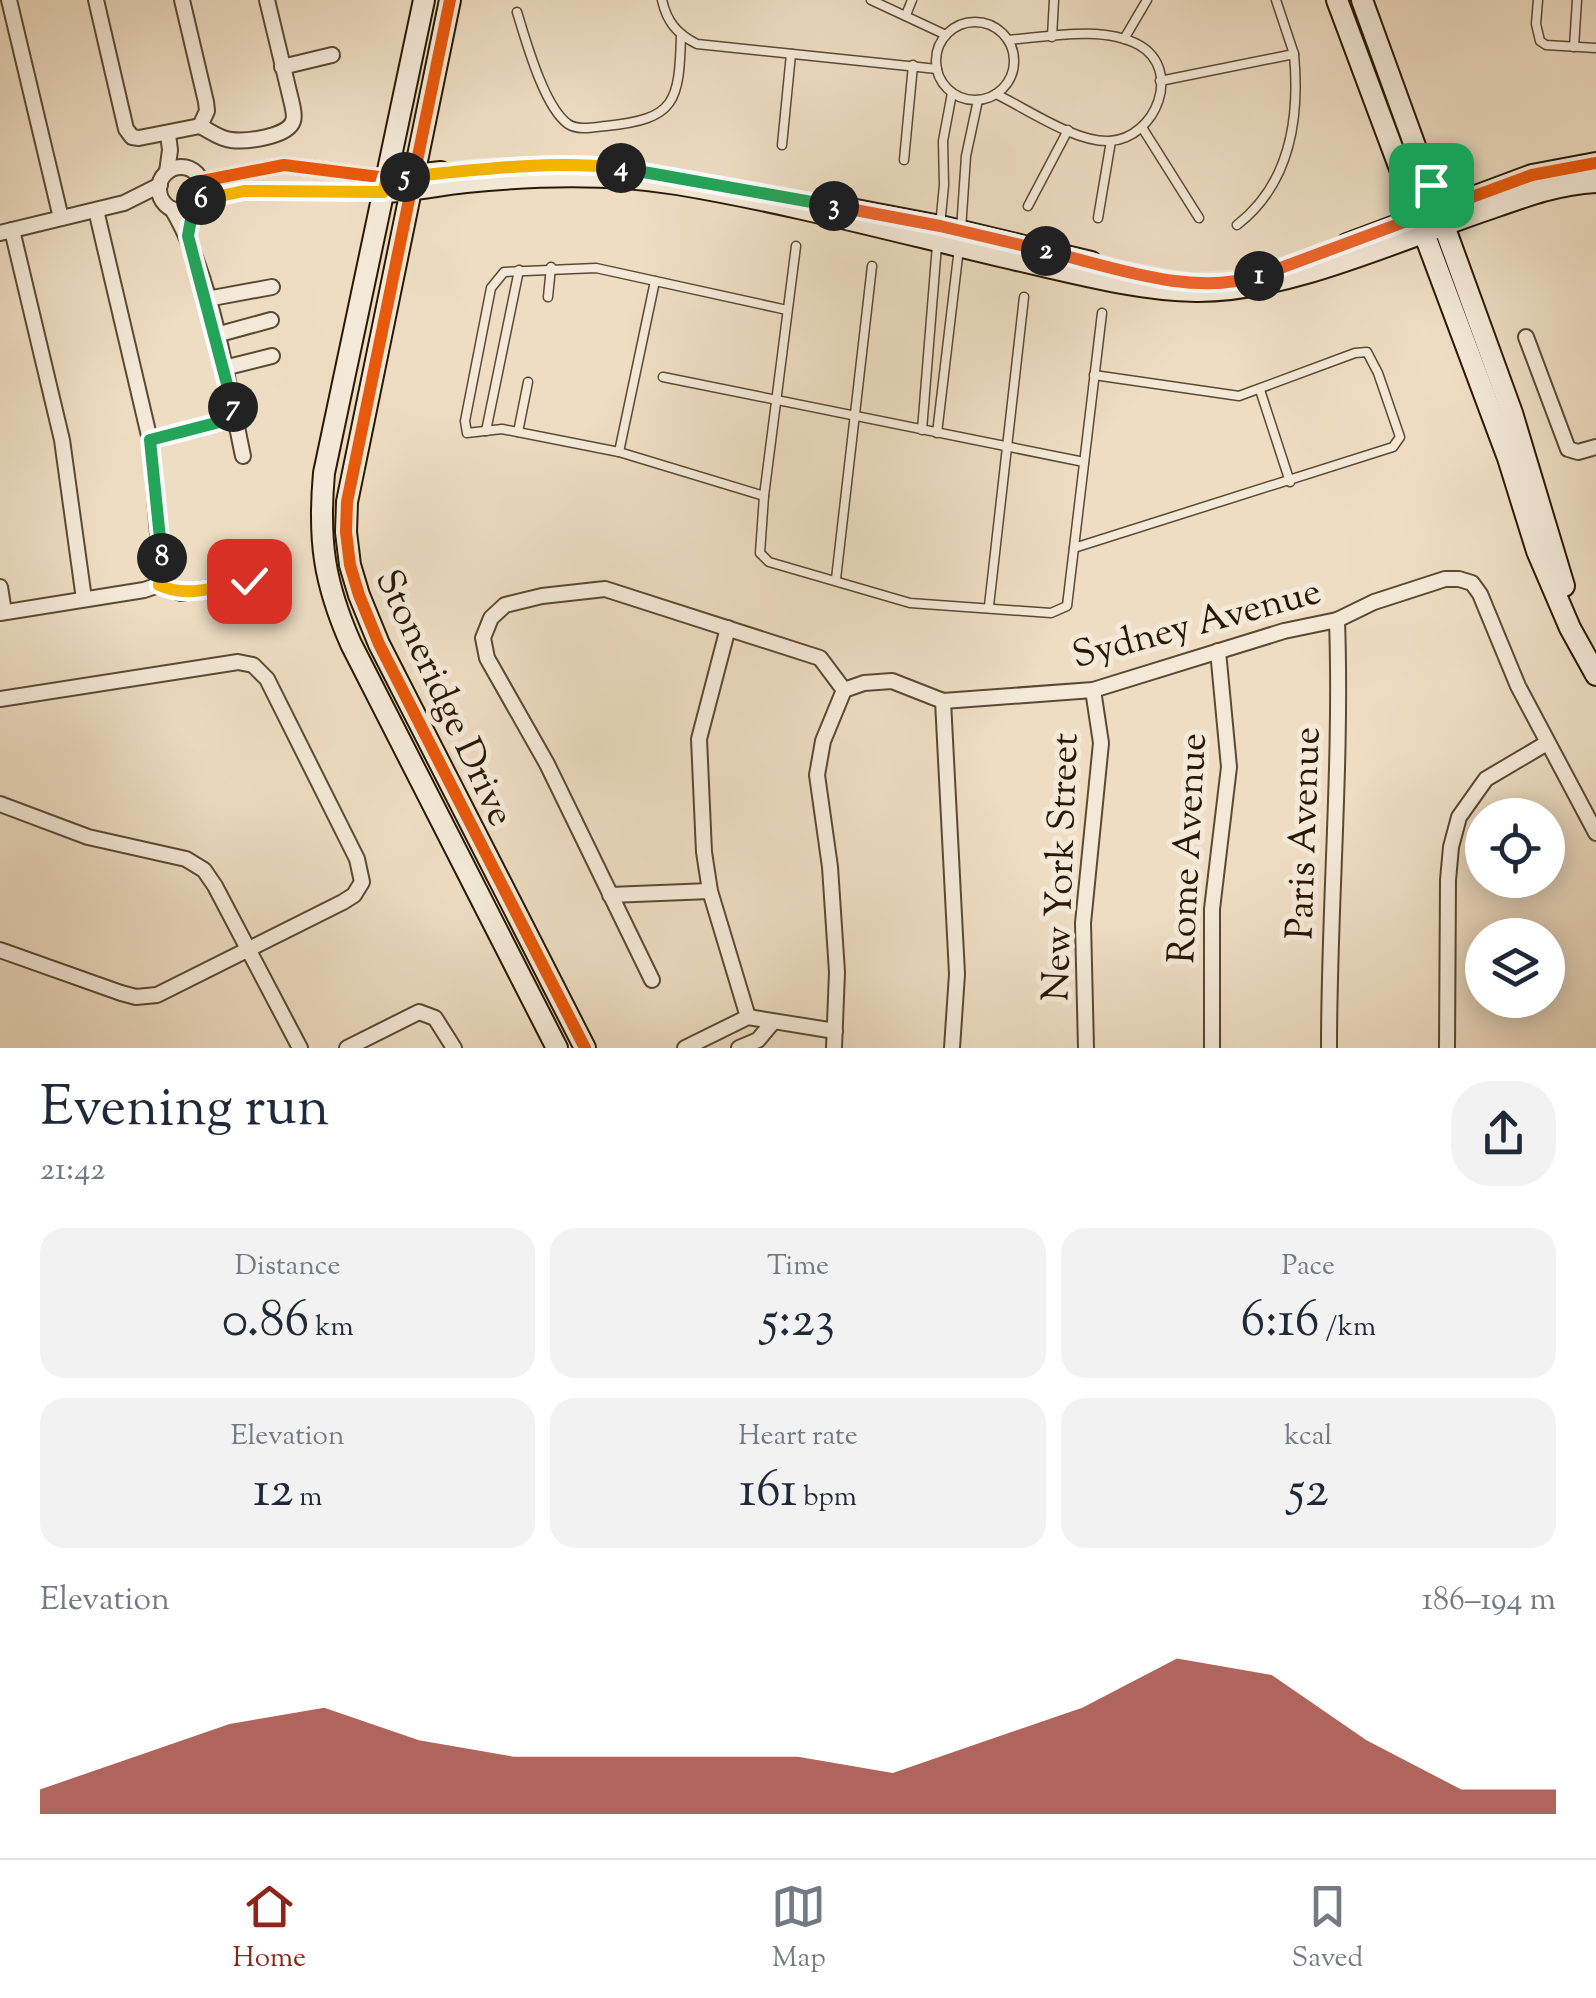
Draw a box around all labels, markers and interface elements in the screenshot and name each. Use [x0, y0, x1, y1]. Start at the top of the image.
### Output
pin: 4 [596, 143, 646, 193]
pin [1389, 143, 1474, 228]
text: 4 [614, 148, 628, 188]
pin: 5 [380, 152, 430, 202]
text: 5 [400, 157, 410, 197]
icon: arrive [1404, 158, 1459, 213]
pin: 6 [176, 175, 226, 225]
text: 6 [194, 180, 208, 220]
pin: 3 [809, 181, 859, 231]
text: 3 [828, 186, 840, 226]
pin: 2 [1021, 226, 1071, 276]
text: 2 [1039, 231, 1053, 271]
pin: 1 [1234, 251, 1284, 301]
text: 1 [1254, 256, 1264, 296]
pin: 7 [208, 382, 258, 432]
text: 7 [226, 387, 240, 427]
pin: 8 [137, 533, 187, 583]
text: 8 [155, 538, 169, 578]
pin [207, 539, 292, 624]
icon: check [222, 554, 277, 609]
street label: Stoneridge Drive [359, 561, 526, 836]
street label: Sydney Avenue [1067, 567, 1327, 685]
street label: Paris Avenue [1275, 726, 1337, 940]
street label: New York Street [1031, 732, 1095, 1002]
street label: Rome Avenue [1157, 732, 1223, 965]
map controls [1465, 798, 1565, 1018]
button: locate [1465, 798, 1565, 898]
button: layers [1465, 918, 1565, 1018]
text: Evening run [40, 1071, 329, 1150]
button: share [1451, 1081, 1556, 1186]
text: 21:42 [40, 1148, 105, 1194]
text: Distance [235, 1247, 340, 1287]
text: Time [767, 1247, 829, 1287]
text: Pace [1282, 1247, 1335, 1287]
text: 0.86 [222, 1287, 309, 1359]
text: 5:23 [761, 1287, 835, 1359]
text: 6:16 [1240, 1287, 1320, 1359]
text: km [309, 1308, 354, 1348]
text: /km [1320, 1308, 1376, 1348]
text: Elevation [231, 1417, 344, 1457]
text: Heart rate [738, 1417, 858, 1457]
text: kcal [1284, 1417, 1332, 1457]
text: 12 [253, 1457, 293, 1529]
text: 161 [739, 1457, 797, 1529]
text: 52 [1288, 1457, 1329, 1529]
text: m [293, 1478, 322, 1518]
text: bpm [797, 1478, 857, 1518]
text: Elevation [40, 1578, 170, 1624]
text: 186–194 m [1422, 1578, 1556, 1624]
tab: Home [233, 1879, 306, 1979]
tab: Map [771, 1879, 826, 1979]
tab: Saved [1291, 1879, 1363, 1979]

